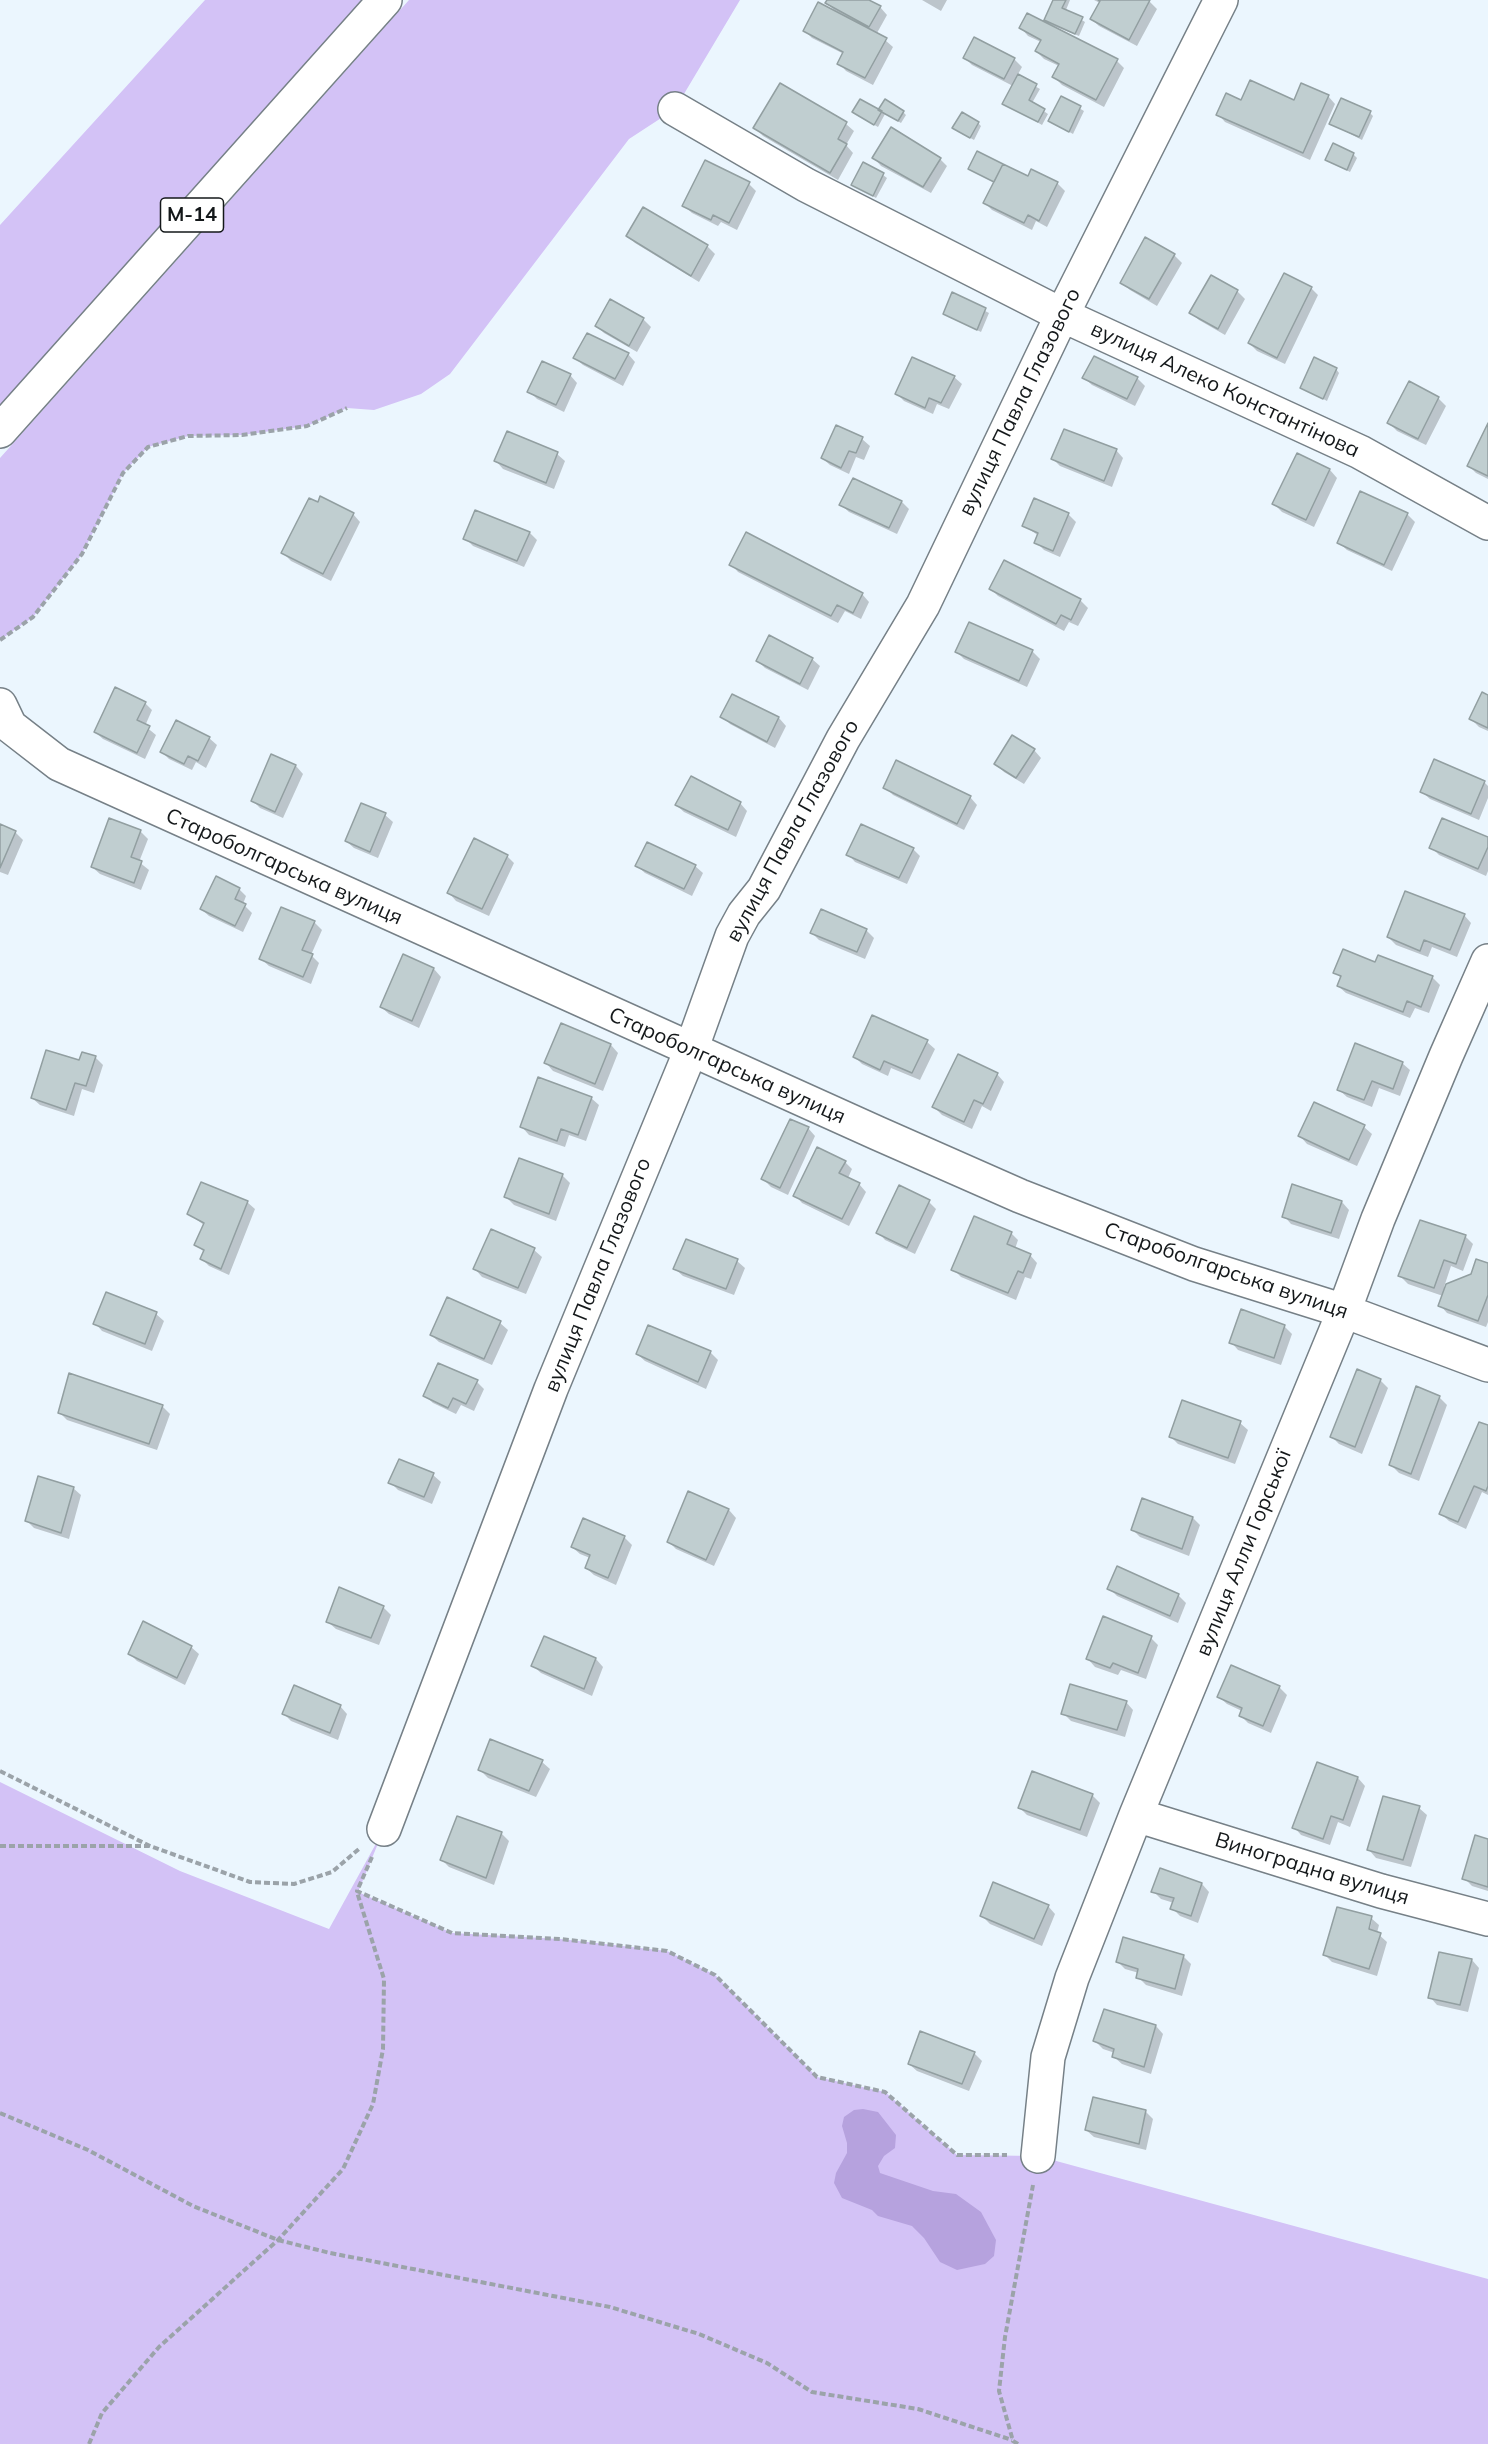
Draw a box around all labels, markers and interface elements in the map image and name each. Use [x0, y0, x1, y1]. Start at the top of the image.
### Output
road number: М-14 [160, 198, 224, 232]
street label: вулиця Павла Глазового [954, 284, 1086, 520]
street label: вулиця Алеко Константінова [1087, 317, 1363, 463]
street label: вулиця Павла Глазового [721, 715, 865, 947]
street label: Староболгарська вулиця [162, 803, 406, 931]
street label: Староболгарська вулиця [605, 1002, 849, 1130]
street label: вулиця Павла Глазового [539, 1154, 657, 1396]
street label: Староболгарська вулиця [1101, 1217, 1351, 1325]
street label: вулиця Алли Горської [1191, 1446, 1297, 1660]
street label: Виноградна вулиця [1212, 1827, 1412, 1911]

